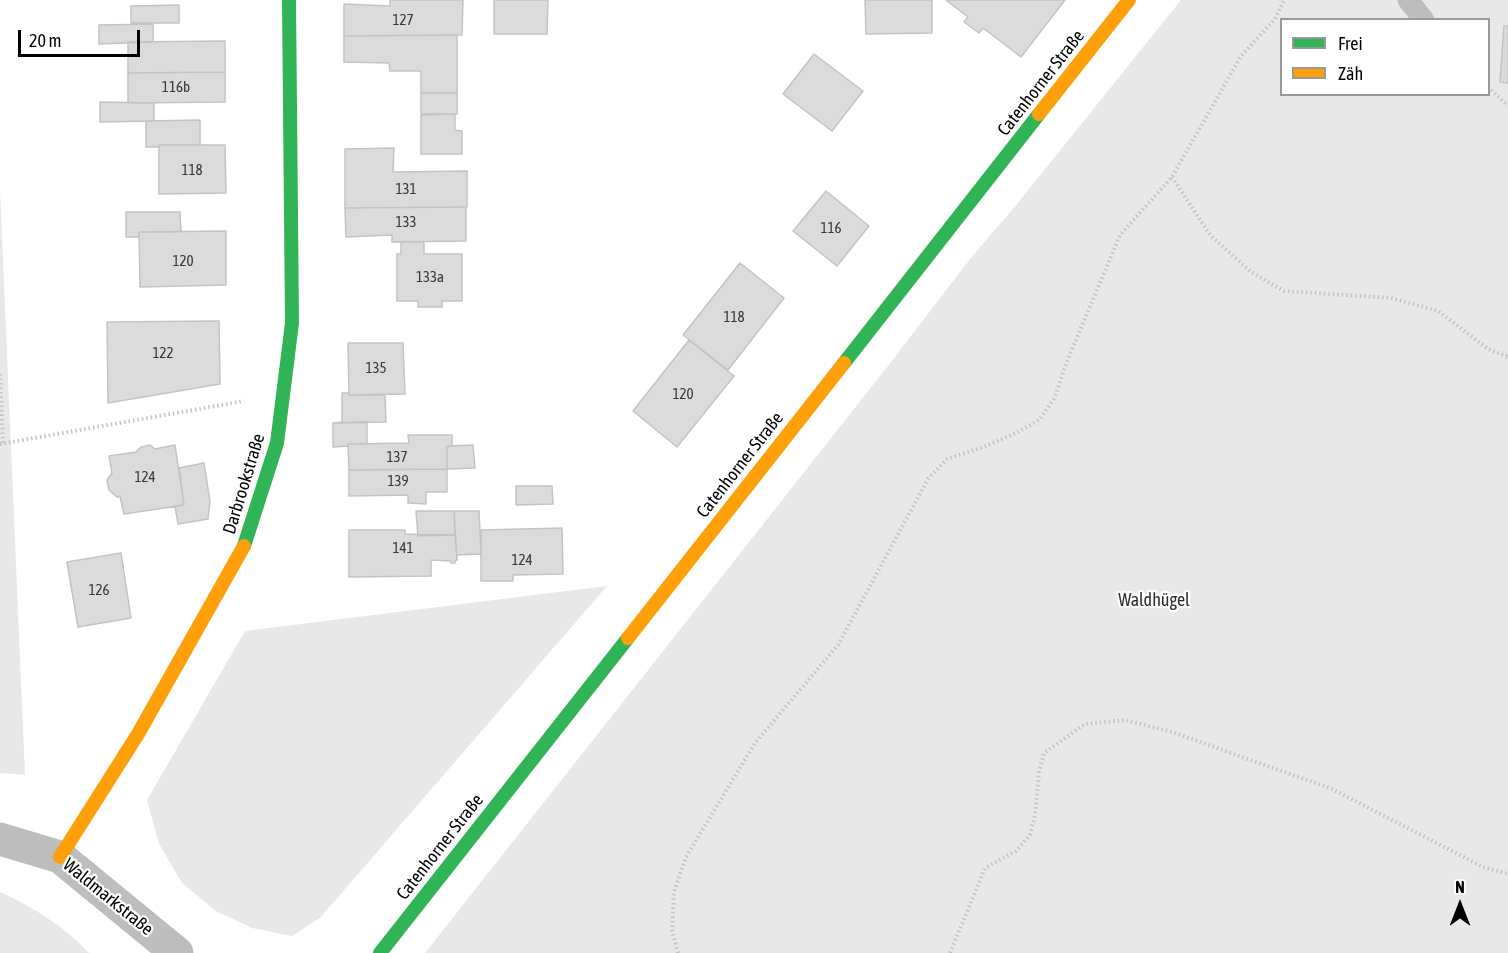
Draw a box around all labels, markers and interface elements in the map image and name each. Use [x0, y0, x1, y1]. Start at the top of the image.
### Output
house number: 127 [392, 11, 414, 29]
scale bar [21, 18, 142, 56]
legend [1280, 18, 1490, 96]
street label: Catenhorner Straße [993, 26, 1089, 140]
text: 20 m [29, 30, 61, 51]
text: Frei [1338, 33, 1363, 54]
text: Zäh [1338, 63, 1363, 84]
house number: 116b [162, 78, 190, 96]
house number: 118 [181, 161, 203, 179]
house number: 131 [395, 180, 417, 198]
house number: 133 [395, 213, 417, 231]
house number: 116 [820, 219, 842, 237]
house number: 120 [172, 252, 194, 270]
house number: 133a [416, 268, 444, 286]
house number: 118 [723, 308, 745, 326]
house number: 122 [152, 344, 174, 362]
house number: 135 [365, 359, 387, 377]
house number: 120 [672, 385, 694, 403]
street label: Catenhorner Straße [692, 408, 788, 522]
street label: Darbrookstraße [218, 431, 270, 537]
house number: 137 [386, 448, 408, 466]
house number: 124 [134, 468, 156, 486]
house number: 139 [387, 472, 409, 490]
house number: 141 [392, 539, 414, 557]
house number: 124 [511, 551, 533, 569]
house number: 126 [88, 581, 110, 599]
park label: Waldhügel [1118, 589, 1190, 611]
street label: Catenhorner Straße [392, 790, 488, 904]
street label: Waldmarkstraße [58, 854, 158, 940]
north arrow [1430, 875, 1490, 935]
text: N [1455, 878, 1465, 896]

